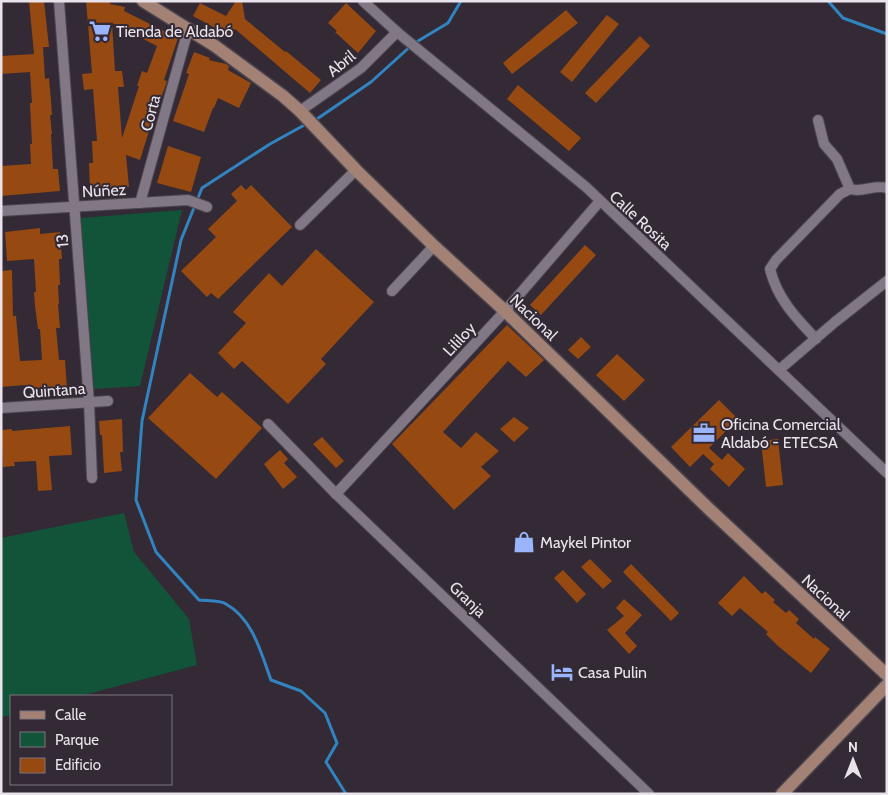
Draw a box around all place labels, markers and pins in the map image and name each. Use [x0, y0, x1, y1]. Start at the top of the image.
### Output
supermarket icon: Tienda de Aldabó [87, 18, 113, 44]
place label: Tienda de Aldabó [116, 22, 234, 41]
place label: Oficina Comercial Aldabó - ETECSA [721, 415, 841, 452]
office icon: Oficina Comercial Aldabó - ETECSA [691, 420, 717, 446]
shop icon: Maykel Pintor [511, 529, 537, 555]
place label: Maykel Pintor [540, 533, 632, 552]
hotel icon: Casa Pulin [549, 659, 575, 685]
place label: Casa Pulin [578, 663, 647, 682]

